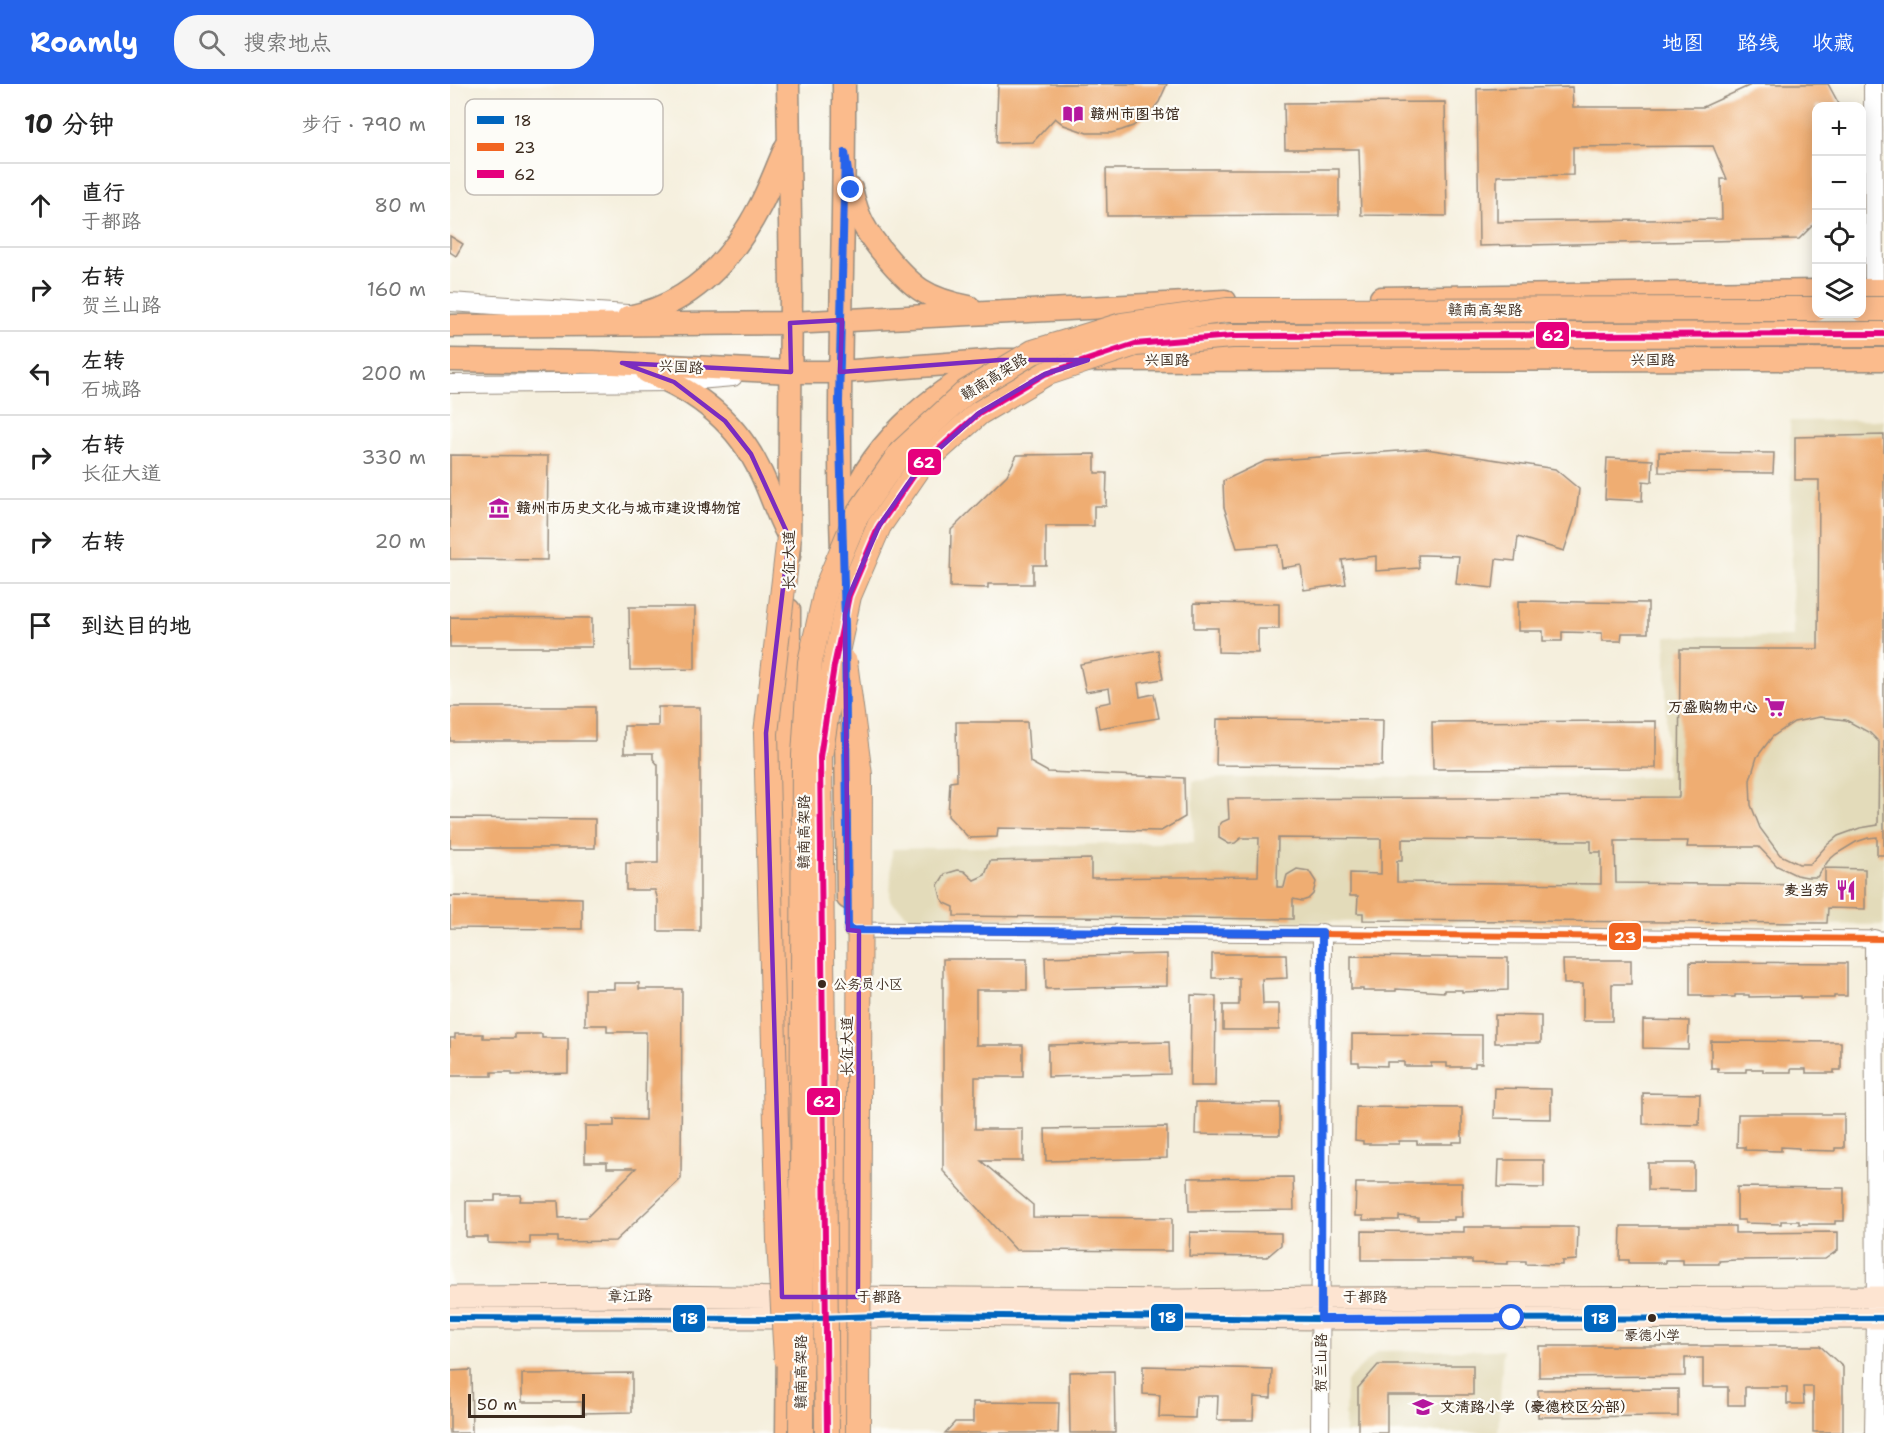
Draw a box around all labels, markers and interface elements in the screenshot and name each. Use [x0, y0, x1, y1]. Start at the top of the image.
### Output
search box [174, 15, 594, 69]
text: Roamly [30, 23, 138, 61]
icon: search [195, 26, 228, 59]
text: 搜索地点 [243, 28, 331, 57]
text: 地图 [1662, 29, 1704, 57]
text: 路线 [1737, 29, 1779, 57]
text: 收藏 [1812, 29, 1854, 57]
legend [465, 99, 663, 195]
library icon: 赣州市图书馆 [1061, 102, 1085, 126]
map controls [1812, 102, 1866, 318]
button: + [1812, 102, 1866, 156]
place label: 赣州市图书馆 [1090, 104, 1180, 124]
text: 10 分钟 [24, 106, 114, 141]
text: 18 [514, 110, 532, 131]
text: 步行 · 790 m [302, 111, 426, 137]
text: 23 [514, 137, 536, 158]
button: − [1812, 156, 1866, 210]
text: 62 [514, 164, 535, 185]
route end [837, 176, 863, 202]
text: 直行 [81, 178, 125, 207]
icon: ahead [24, 189, 57, 222]
text: 80 m [374, 192, 426, 218]
text: 于都路 [81, 208, 141, 234]
button: locate [1812, 210, 1866, 264]
text: 右转 [81, 262, 125, 291]
button: layers [1812, 264, 1866, 318]
icon: right [24, 273, 57, 306]
text: 160 m [367, 276, 426, 302]
text: 贺兰山路 [81, 292, 161, 318]
street label: 赣南高架路 [1447, 300, 1523, 320]
line badge: 62 [1535, 321, 1570, 349]
text: 62 [1542, 325, 1564, 346]
text: 左转 [81, 346, 125, 375]
street label: 赣南高架路 [957, 349, 1031, 405]
street label: 兴国路 [1144, 350, 1190, 370]
street label: 兴国路 [1630, 350, 1676, 370]
street label: 兴国路 [658, 356, 704, 378]
icon: left [24, 357, 57, 390]
text: 200 m [361, 360, 426, 386]
text: 石城路 [81, 376, 141, 402]
text: 右转 [81, 430, 125, 459]
icon: right [24, 441, 57, 474]
text: 330 m [362, 444, 426, 470]
line badge: 62 [907, 448, 942, 476]
text: 62 [913, 452, 935, 473]
text: 长征大道 [81, 460, 161, 486]
museum icon: 赣州市历史文化与城市建设博物馆 [487, 496, 511, 520]
place label: 赣州市历史文化与城市建设博物馆 [516, 498, 741, 518]
icon: right [24, 525, 57, 558]
text: 右转 [81, 527, 125, 556]
text: 20 m [375, 528, 426, 554]
street label: 长征大道 [779, 530, 799, 590]
icon: arrive [24, 609, 57, 642]
text: 到达目的地 [81, 611, 191, 640]
supermarket icon: 万盛购物中心 [1763, 695, 1787, 719]
place label: 万盛购物中心 [1668, 697, 1758, 717]
street label: 赣南高架路 [794, 794, 814, 870]
restaurant icon: 麦当劳 [1834, 878, 1858, 902]
place label: 麦当劳 [1784, 880, 1829, 900]
line badge: 23 [1608, 922, 1642, 951]
text: 23 [1614, 927, 1636, 948]
place label: 公务员小区 [833, 975, 903, 993]
marker: 公务员小区 [816, 978, 828, 990]
street label: 长征大道 [837, 1016, 857, 1076]
line badge: 62 [806, 1087, 841, 1116]
text: 62 [813, 1091, 835, 1112]
street label: 章江路 [607, 1286, 653, 1306]
street label: 于都路 [856, 1287, 902, 1307]
street label: 于都路 [1342, 1287, 1388, 1307]
line badge: 18 [1150, 1303, 1184, 1332]
line badge: 18 [672, 1304, 706, 1333]
route start [1498, 1304, 1524, 1330]
line badge: 18 [1583, 1304, 1617, 1333]
text: 18 [1158, 1307, 1176, 1328]
text: 18 [680, 1308, 698, 1329]
text: 18 [1591, 1308, 1609, 1329]
marker: 豪德小学 [1646, 1312, 1658, 1324]
place label: 豪德小学 [1624, 1326, 1680, 1344]
street label: 贺兰山路 [1311, 1333, 1331, 1393]
street label: 赣南高架路 [791, 1334, 811, 1410]
scale bar [468, 1391, 585, 1418]
text: 50 m [477, 1394, 517, 1415]
school or university icon: 文清路小学（豪德校区分部） [1411, 1395, 1435, 1419]
place label: 文清路小学（豪德校区分部） [1440, 1397, 1635, 1417]

